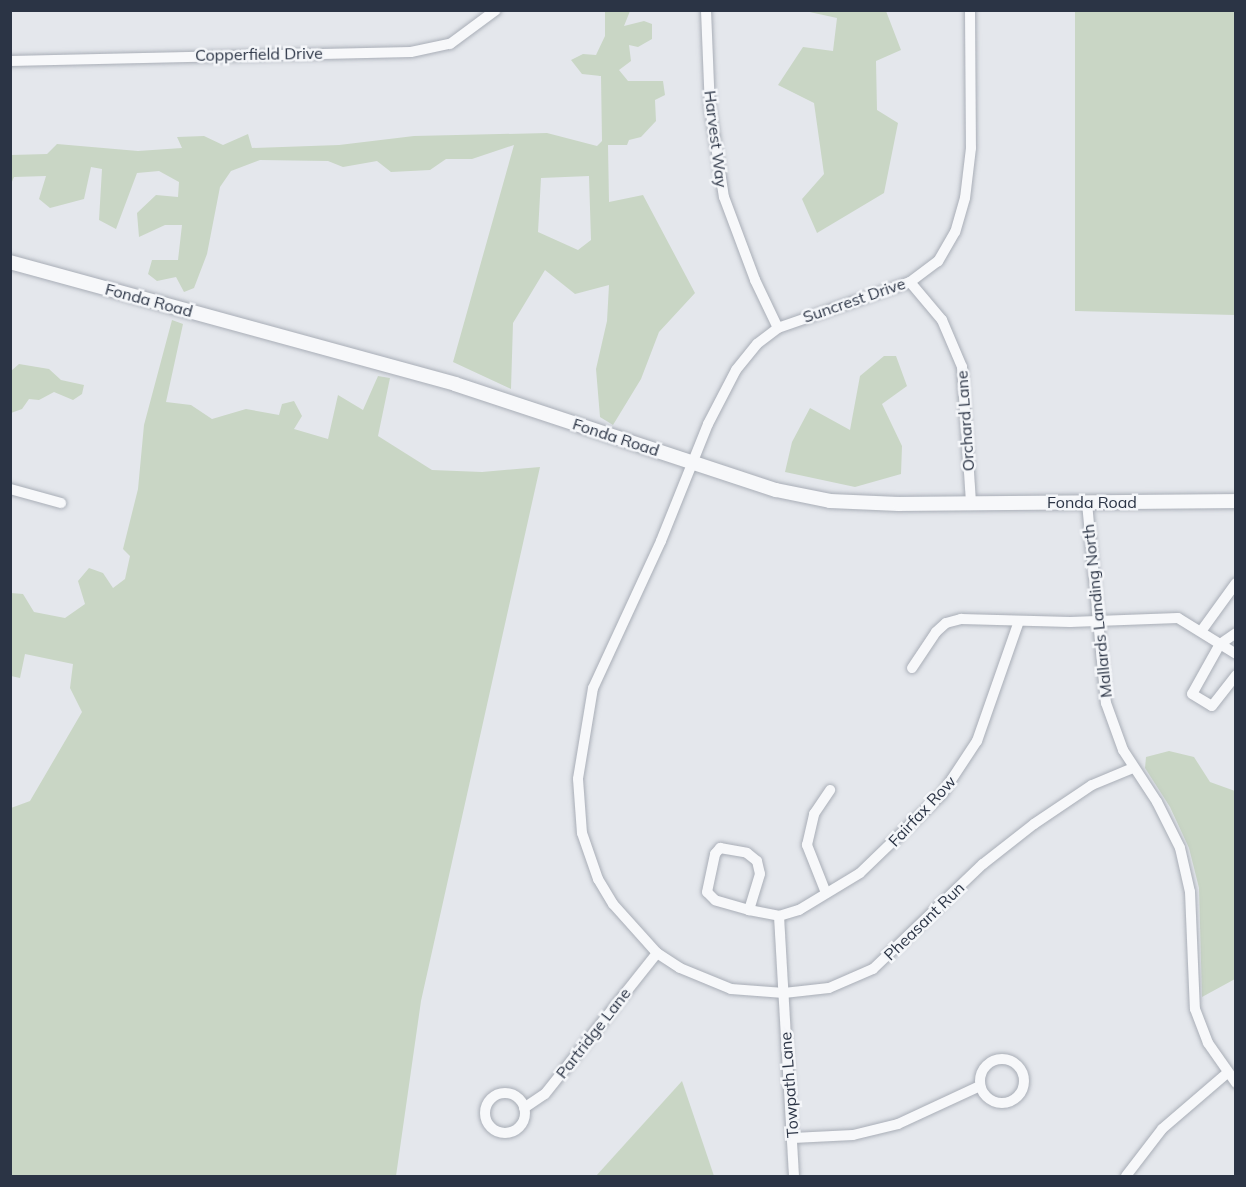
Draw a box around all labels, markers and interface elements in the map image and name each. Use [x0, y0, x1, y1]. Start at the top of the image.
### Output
street label: Copperfield Drive [195, 43, 323, 65]
street label: Harvest Way [701, 89, 731, 189]
street label: Suncrest Drive [800, 273, 908, 327]
street label: Fonda Road [103, 279, 195, 321]
street label: Orchard Lane [952, 370, 978, 472]
street label: Fonda Road [570, 414, 662, 460]
street label: Fonda Road [1047, 492, 1137, 512]
street label: Mallards Landing North [1078, 523, 1116, 699]
street label: Fairfax Row [884, 772, 960, 850]
street label: Pheasant Run [880, 878, 968, 964]
street label: Partridge Lane [552, 984, 634, 1082]
street label: Towpath Lane [776, 1031, 802, 1139]

